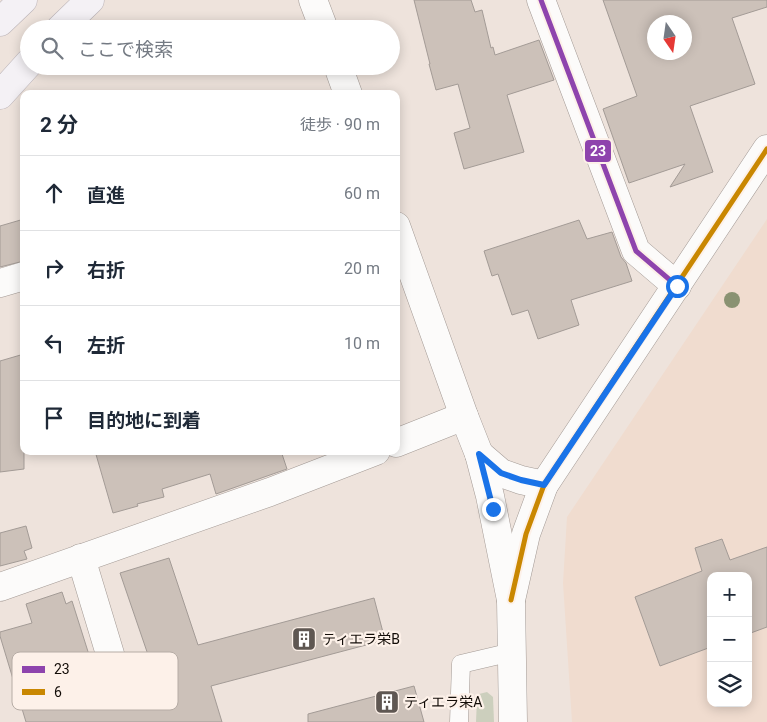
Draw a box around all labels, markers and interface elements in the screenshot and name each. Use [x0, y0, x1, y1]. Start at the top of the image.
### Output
north arrow [647, 15, 692, 60]
search box [20, 20, 400, 75]
icon: search [38, 34, 66, 62]
text: ここで検索 [78, 38, 173, 61]
text: 2 分 [40, 113, 78, 137]
text: 徒歩 · 90 m [300, 115, 380, 134]
line badge: 23 [584, 139, 612, 163]
text: 23 [590, 143, 606, 159]
icon: ahead [40, 179, 68, 207]
text: 直進 [87, 184, 125, 207]
text: 60 m [344, 184, 380, 203]
icon: right [40, 254, 68, 282]
text: 右折 [87, 259, 125, 282]
text: 20 m [344, 259, 380, 278]
route start [666, 275, 689, 298]
icon: left [40, 329, 68, 357]
text: 左折 [87, 334, 125, 357]
text: 10 m [344, 334, 380, 353]
icon: arrive [40, 404, 68, 432]
text: 目的地に到着 [87, 409, 201, 432]
route end [482, 498, 505, 521]
map controls [707, 572, 752, 707]
button: + [707, 572, 752, 617]
button: − [707, 617, 752, 662]
building icon: ティエラ栄B [291, 626, 317, 652]
place label: ティエラ栄B [322, 631, 400, 647]
legend [12, 652, 178, 710]
text: 23 [54, 661, 70, 677]
button: layers [707, 662, 752, 707]
text: 6 [54, 684, 62, 700]
building icon: ティエラ栄A [374, 689, 400, 715]
place label: ティエラ栄A [404, 694, 482, 710]

